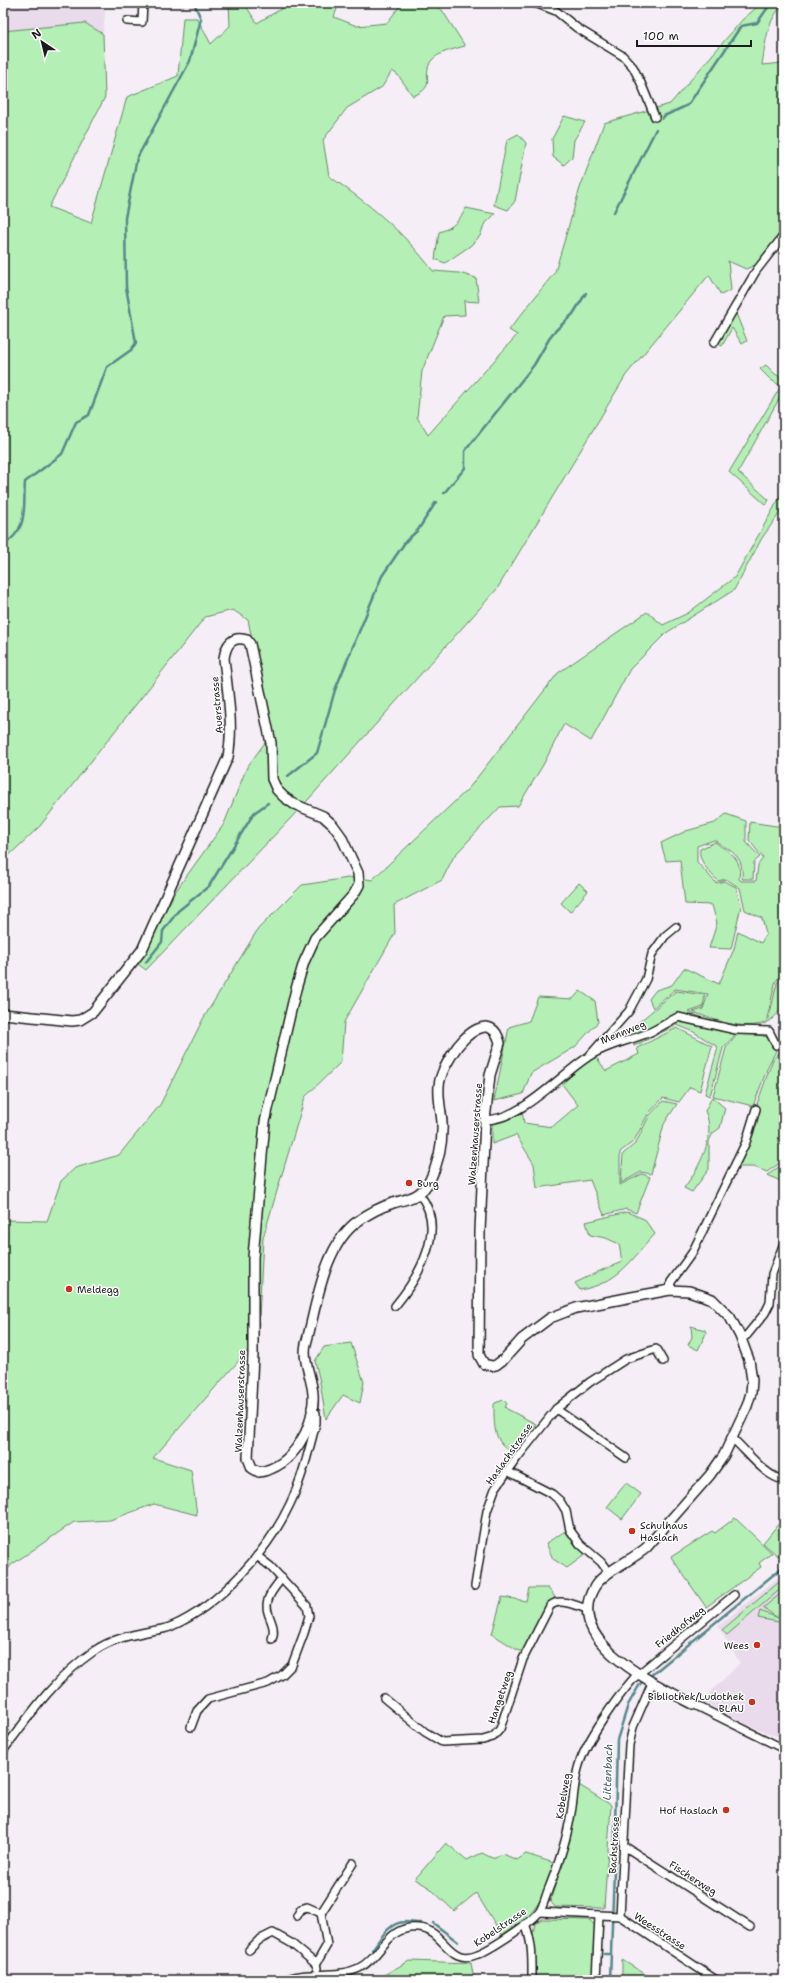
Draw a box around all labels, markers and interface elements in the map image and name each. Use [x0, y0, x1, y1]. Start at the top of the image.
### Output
north arrow [22, 22, 62, 62]
scale bar [637, 22, 751, 48]
text: N [29, 25, 45, 43]
text: 100 m [643, 28, 679, 44]
street label: Auerstrasse [208, 676, 226, 734]
street label: Mennweg [599, 1017, 647, 1047]
street label: Walzenhauserstrasse [465, 1082, 485, 1186]
place label: Burg [417, 1177, 439, 1190]
marker: Burg [404, 1178, 414, 1188]
place label: Meldegg [77, 1283, 119, 1296]
marker: Meldegg [64, 1284, 74, 1294]
street label: Walzenhauserstrasse [232, 1349, 248, 1453]
street label: Haslachstrasse [483, 1420, 535, 1488]
place label: Schulhaus Haslach [640, 1519, 688, 1544]
marker: Schulhaus Haslach [627, 1526, 637, 1536]
street label: Friedhofweg [653, 1603, 707, 1651]
place label: Wees [724, 1639, 749, 1652]
marker: Wees [752, 1640, 762, 1650]
street label: Hangetweg [485, 1669, 515, 1725]
place label: Bibliothek/Ludothek BLAU [648, 1690, 744, 1715]
marker: Bibliothek/Ludothek BLAU [747, 1697, 757, 1707]
water label: Littenbach [600, 1743, 616, 1801]
street label: Kobelweg [553, 1772, 573, 1820]
place label: Hof Haslach [659, 1804, 718, 1817]
marker: Hof Haslach [721, 1805, 731, 1815]
street label: Bachstrasse [606, 1816, 622, 1874]
street label: Fischerweg [667, 1858, 719, 1898]
street label: Kobelstrasse [471, 1904, 529, 1949]
street label: Weesstrasse [632, 1909, 689, 1953]

